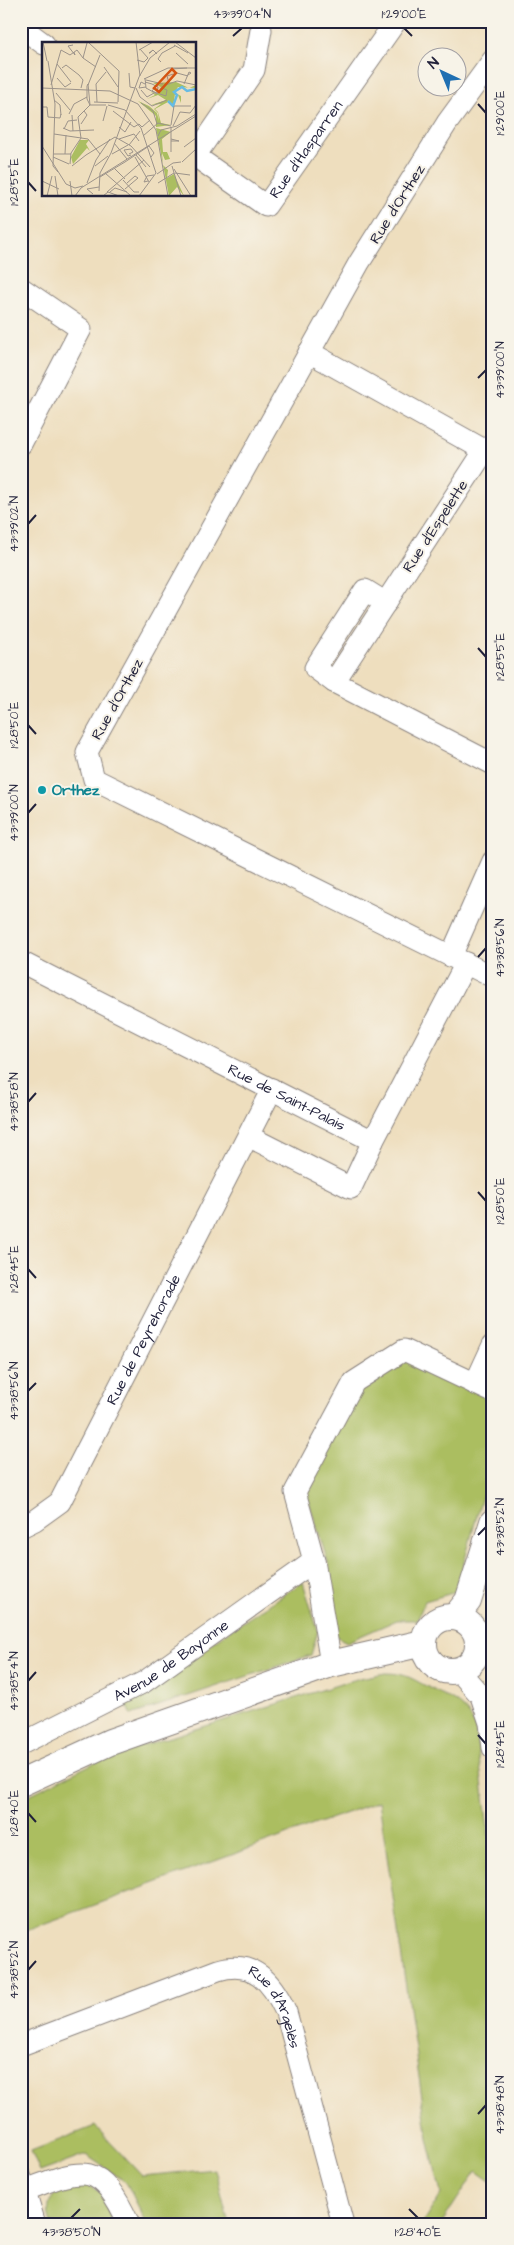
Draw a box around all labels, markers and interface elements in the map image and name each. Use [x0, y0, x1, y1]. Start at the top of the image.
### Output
text: 43°39'04"N [213, 6, 271, 23]
text: 1°29'00"E [382, 6, 426, 23]
inset map [42, 42, 196, 196]
north arrow [416, 48, 466, 98]
text: N [424, 53, 444, 74]
text: 1°29'00"E [492, 91, 509, 135]
street label: Rue d'Hasparren [265, 96, 348, 203]
text: 1°28'55"E [6, 158, 23, 206]
street label: Rue d'Orthez [365, 160, 430, 248]
text: 43°39'00"N [492, 341, 509, 399]
street label: Rue d'Espelette [398, 476, 473, 577]
text: 43°39'02"N [6, 495, 23, 552]
text: 1°28'55"E [492, 633, 509, 681]
street label: Rue d'Orthez [86, 654, 149, 744]
text: 1°28'50"E [6, 702, 23, 748]
place label: Orthez [52, 780, 100, 801]
text: 43°39'00"N [6, 784, 23, 842]
marker: Orthez [36, 784, 48, 796]
text: 43°38'56"N [492, 918, 509, 978]
street label: Rue de Saint-Palais [224, 1059, 349, 1136]
text: 43°38'58"N [6, 1072, 23, 1132]
text: 1°28'50"E [492, 1178, 509, 1224]
text: 1°28'45"E [6, 1245, 23, 1293]
street label: Rue de Peyrehorade [102, 1271, 186, 1409]
text: 43°38'56"N [6, 1361, 23, 1421]
text: 43°38'52"N [492, 1497, 509, 1556]
street label: Avenue de Bayonne [110, 1615, 233, 1707]
text: 43°38'54"N [6, 1651, 23, 1711]
text: 1°28'45"E [492, 1720, 509, 1768]
text: 1°28'40"E [6, 1790, 23, 1836]
text: 43°38'52"N [6, 1940, 23, 1999]
street label: Rue d'Argelès [244, 1961, 305, 2051]
text: 43°38'48"N [492, 2075, 509, 2135]
text: 43°38'50"N [41, 2224, 101, 2241]
text: 1°28'40"E [395, 2224, 441, 2241]

